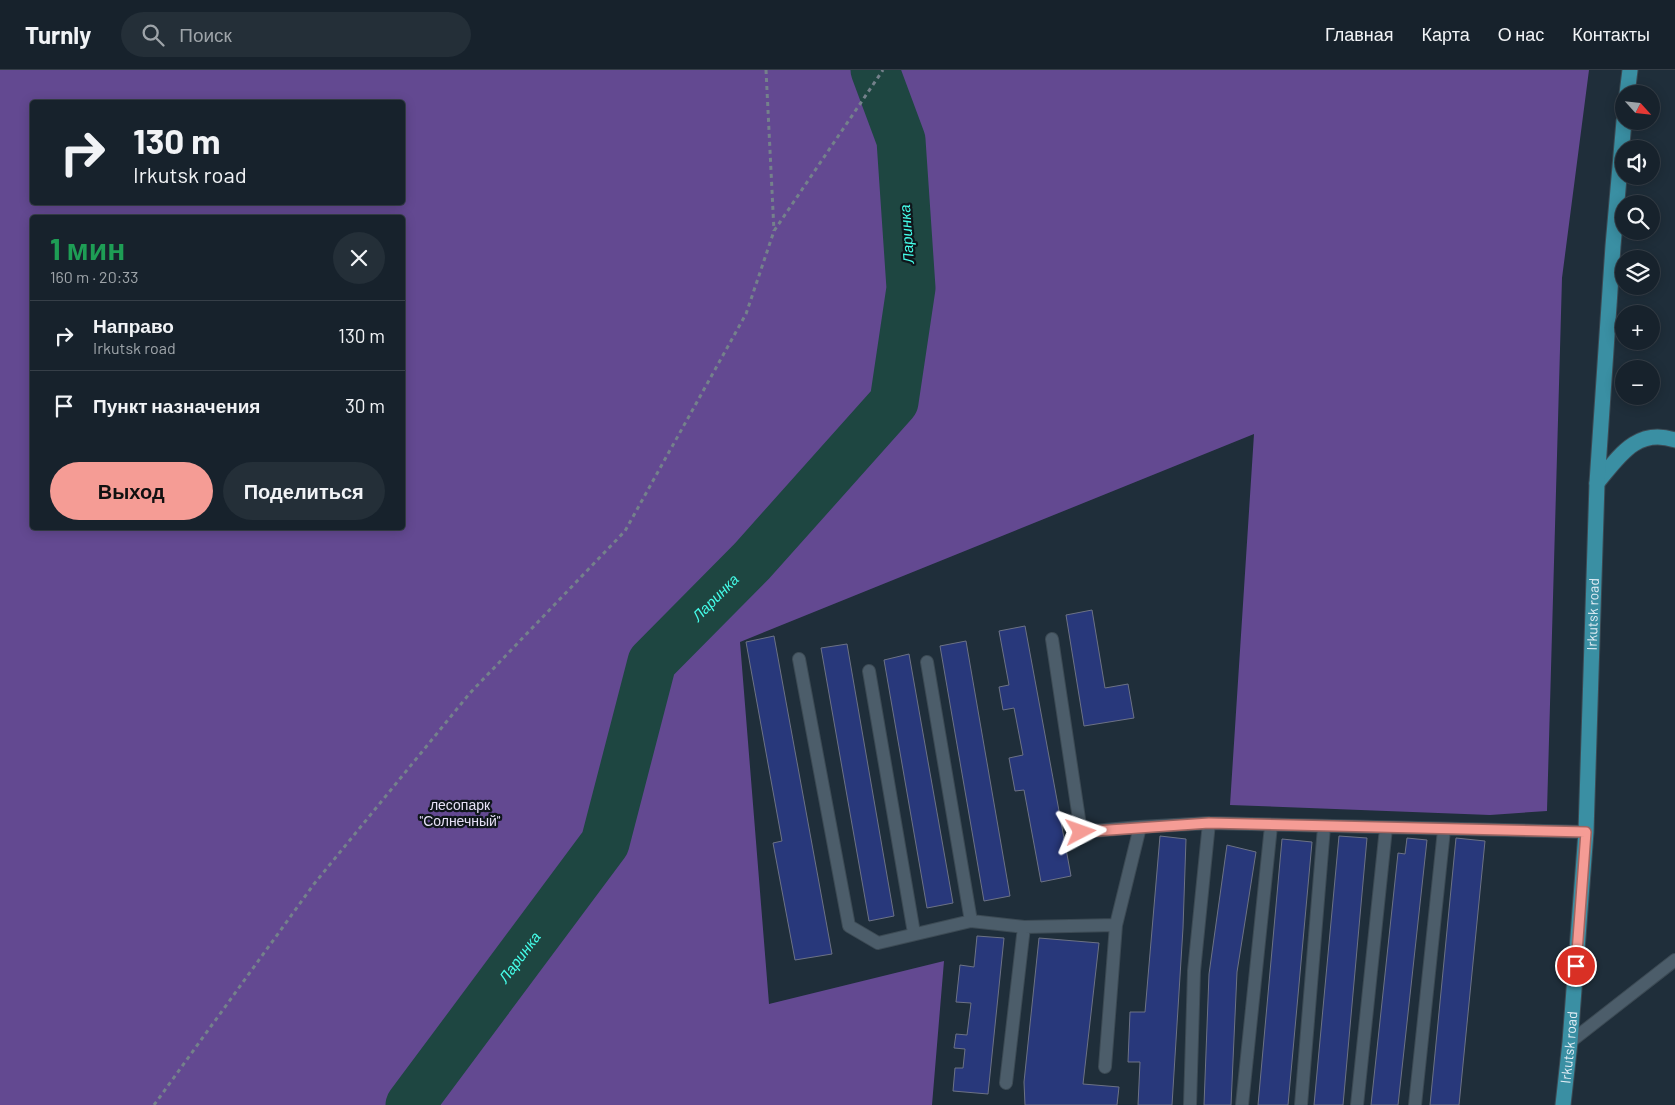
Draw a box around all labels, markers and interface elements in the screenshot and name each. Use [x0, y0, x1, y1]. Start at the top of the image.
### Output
search box [121, 12, 471, 57]
text: Turnly [25, 20, 91, 49]
icon: search [139, 21, 167, 49]
text: Поиск [179, 23, 232, 46]
text: Главная [1325, 23, 1394, 45]
text: Карта [1422, 23, 1470, 45]
text: О нас [1498, 23, 1544, 45]
text: Контакты [1572, 23, 1650, 45]
north arrow [1615, 85, 1660, 130]
map controls [1615, 85, 1660, 405]
text: 130 m [133, 119, 220, 161]
icon: right [50, 120, 115, 185]
button: sound [1615, 140, 1660, 185]
text: Irkutsk road [133, 161, 247, 187]
button: search [1615, 195, 1660, 240]
water label: Ларинка [895, 204, 917, 265]
text: 1 мин [50, 230, 125, 266]
button: close [333, 232, 385, 284]
button: layers [1615, 250, 1660, 295]
text: 160 m · 20:33 [50, 267, 139, 286]
button: + [1615, 305, 1660, 350]
text: Направо [93, 314, 174, 337]
icon: right [50, 322, 78, 350]
text: 130 m [338, 324, 385, 347]
text: Irkutsk road [93, 338, 176, 357]
button: − [1615, 360, 1660, 405]
icon: arrive [50, 392, 78, 420]
text: Пункт назначения [93, 394, 260, 417]
text: 30 m [345, 394, 385, 417]
button: Выход [50, 462, 213, 520]
button: Поделиться [223, 462, 385, 520]
water label: Ларинка [687, 570, 742, 625]
street label: Irkutsk road [1583, 578, 1602, 651]
park label: лесопарк "Солнечный" [419, 796, 501, 829]
position arrow [1054, 805, 1106, 857]
water label: Ларинка [494, 928, 544, 987]
pin [1555, 945, 1597, 987]
icon: arrive [1562, 952, 1590, 980]
street label: Irkutsk road [1556, 1011, 1580, 1084]

